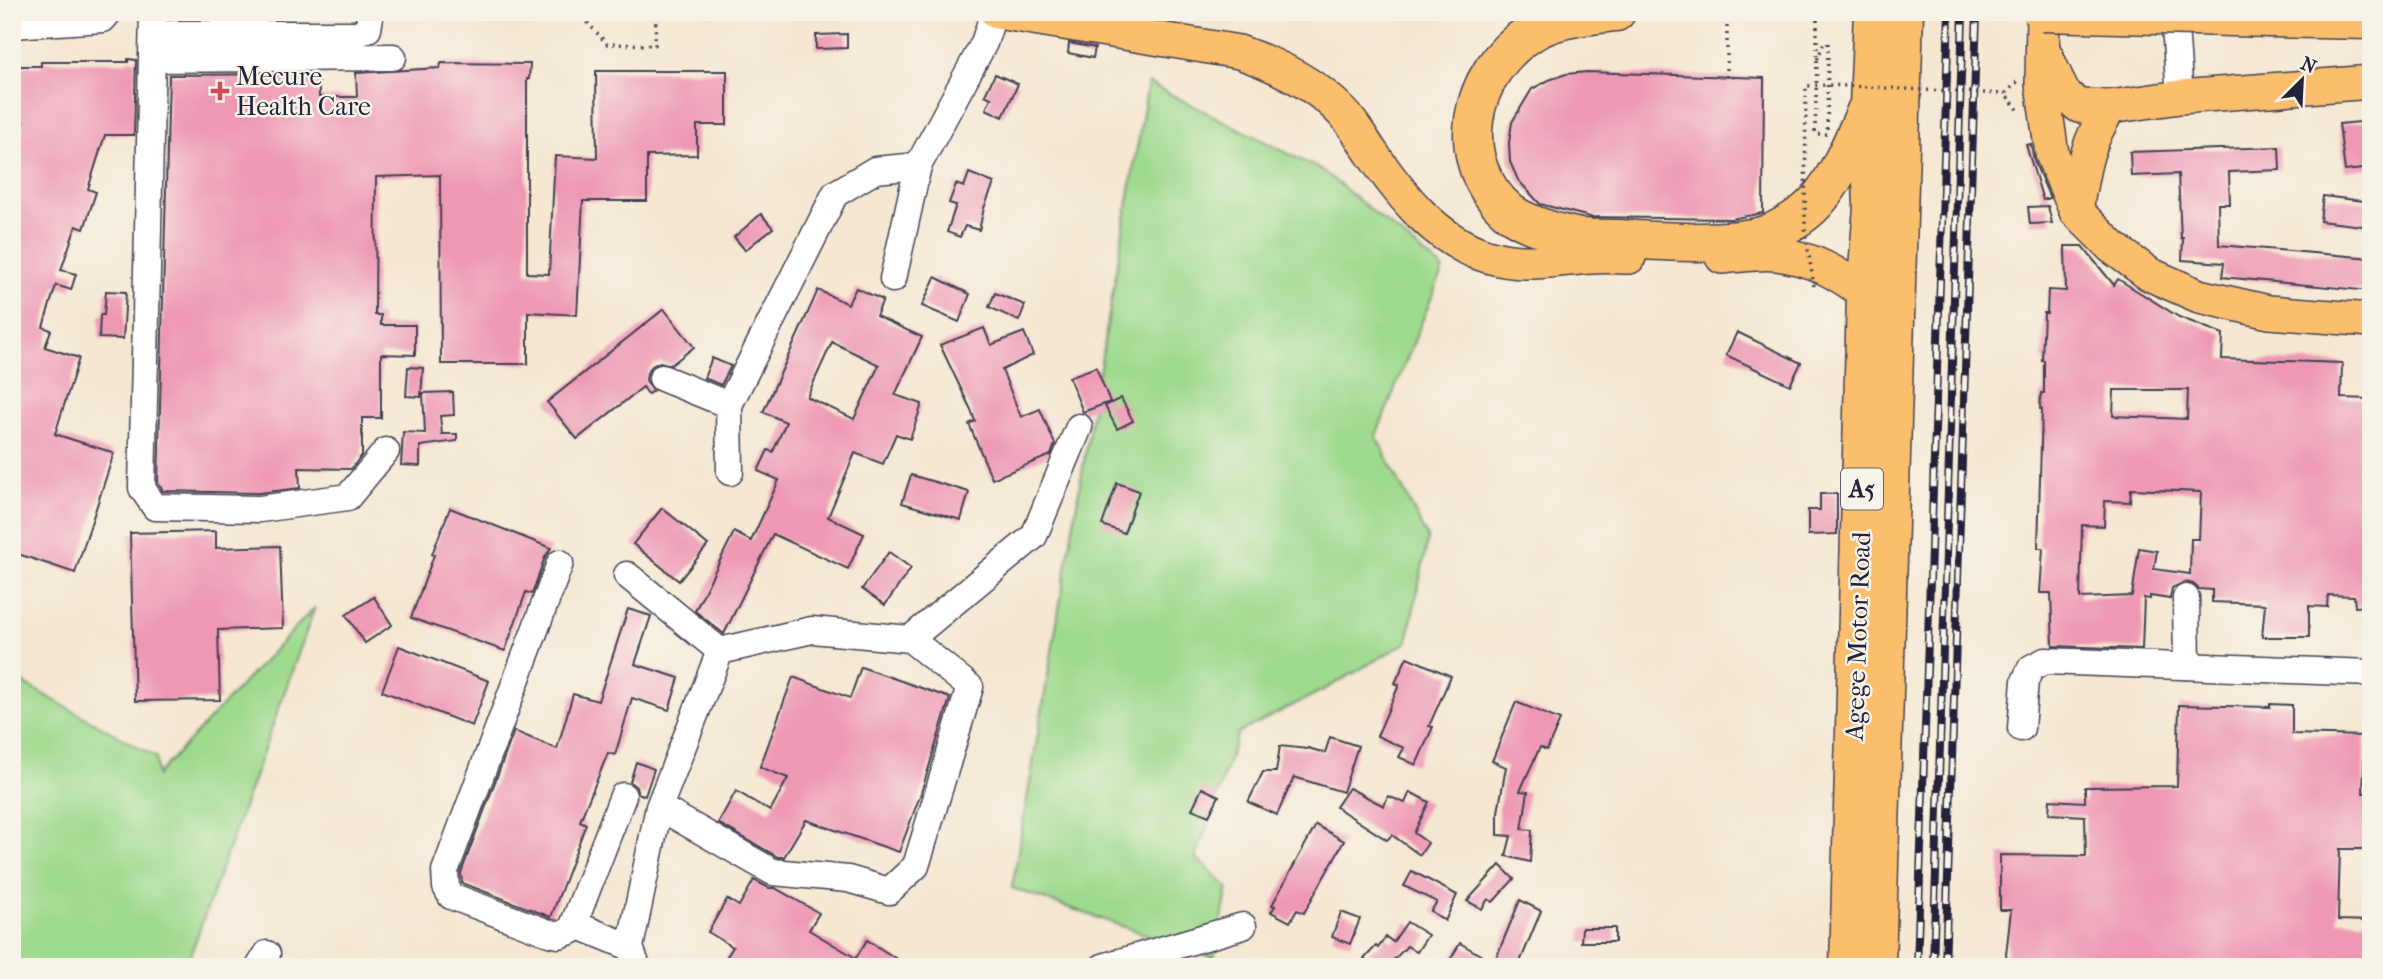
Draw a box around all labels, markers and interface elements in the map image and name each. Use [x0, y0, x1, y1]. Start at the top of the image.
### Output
north arrow [2268, 46, 2338, 116]
text: N [2297, 52, 2320, 79]
place label: Mecure Health Care [236, 61, 371, 122]
marker: Mecure Health Care [210, 81, 230, 101]
road number: A5 [1841, 468, 1883, 510]
street label: Agege Motor Road [1839, 530, 1877, 742]

